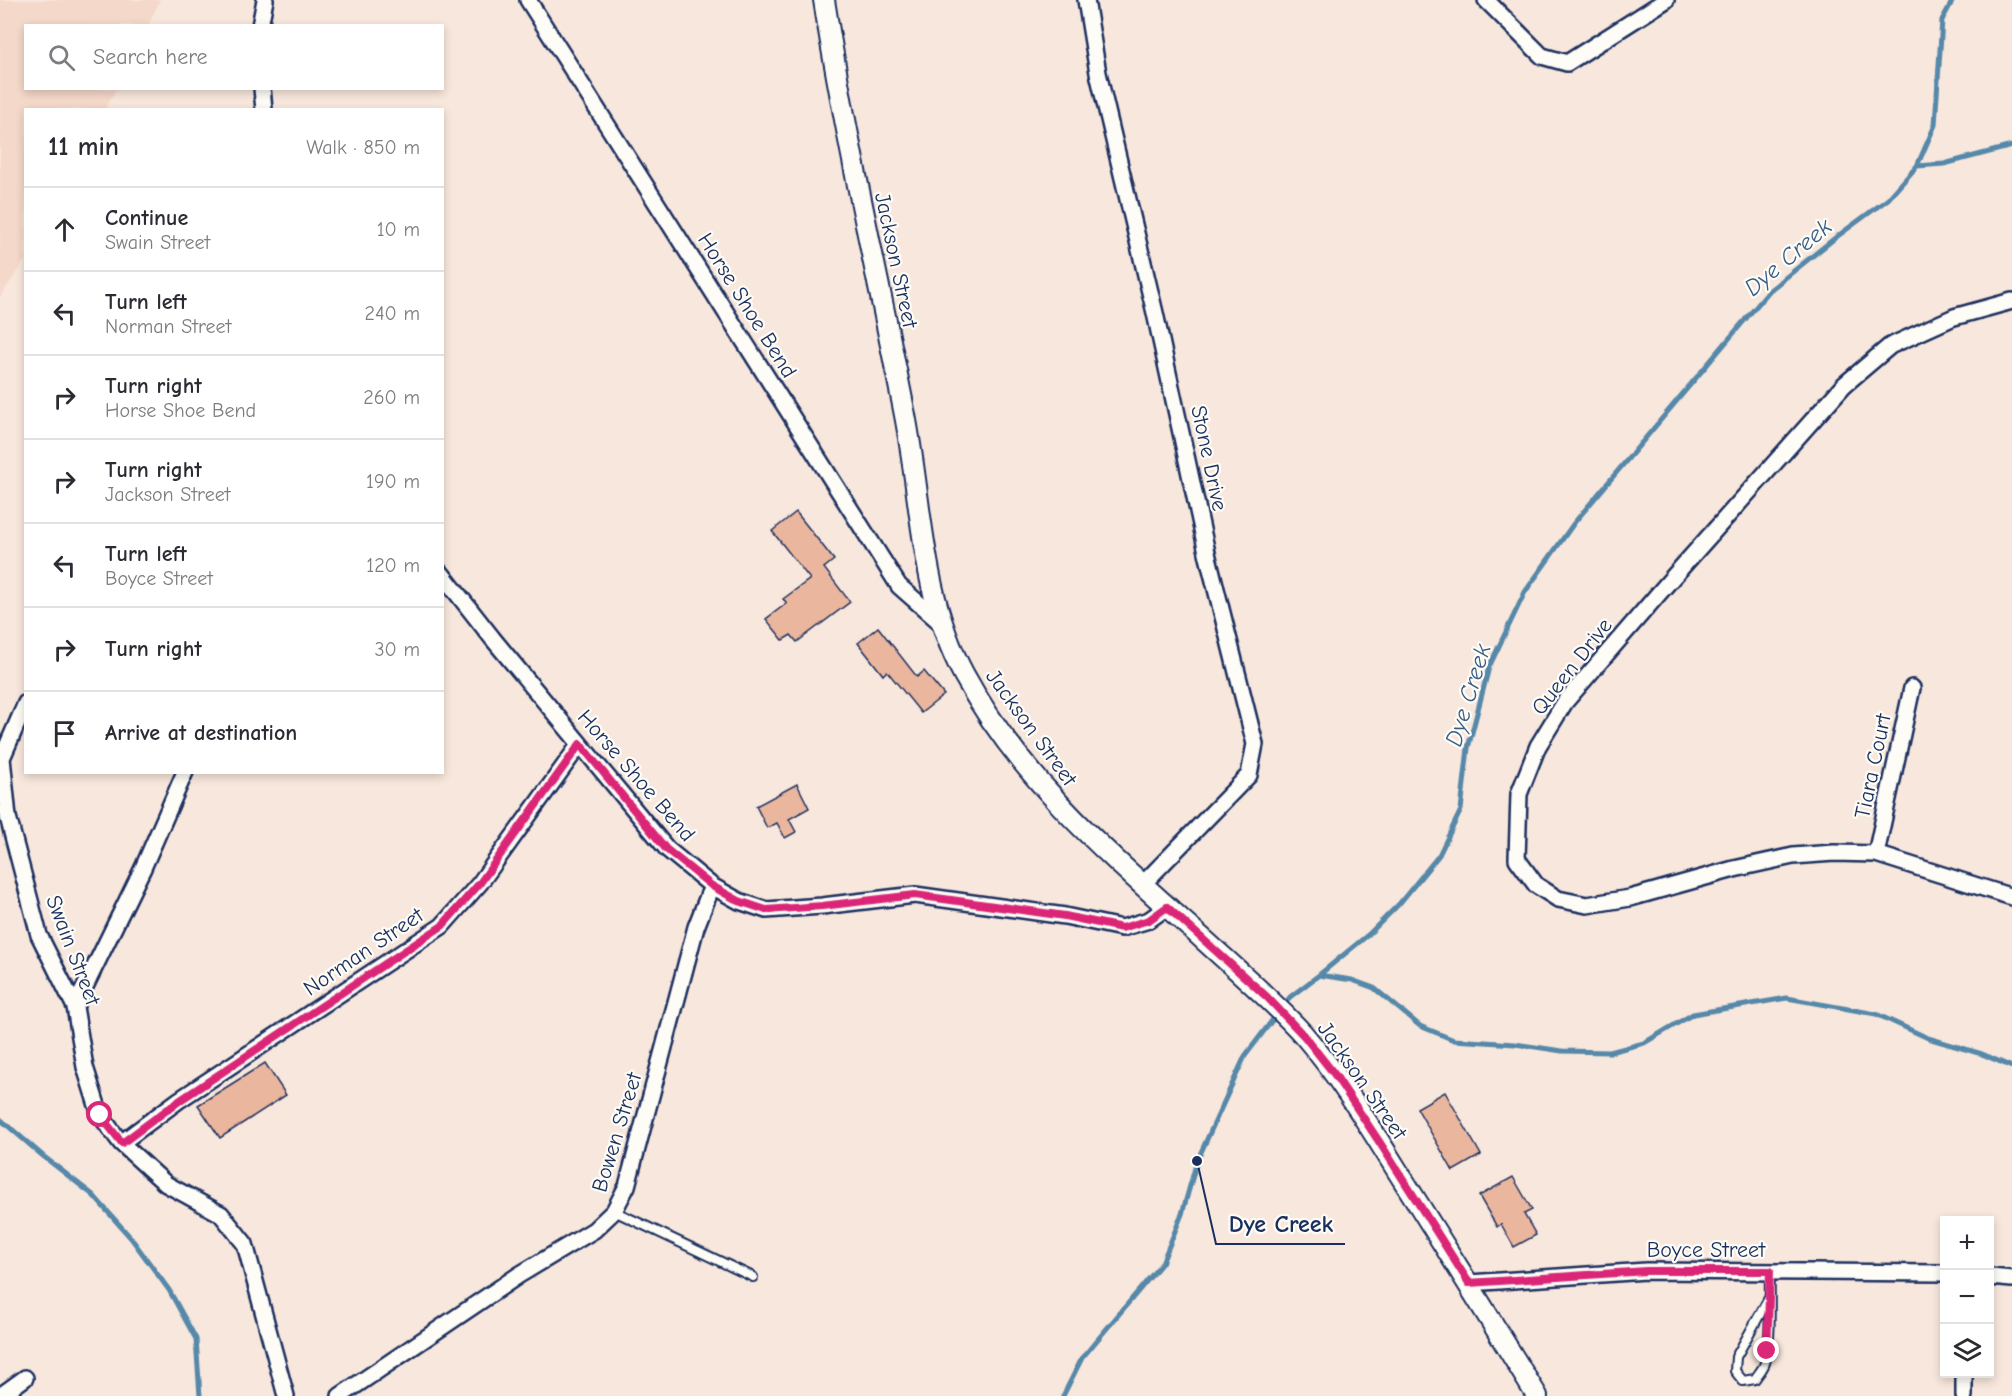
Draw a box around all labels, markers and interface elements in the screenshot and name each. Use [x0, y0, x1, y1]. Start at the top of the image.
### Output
search box [24, 24, 444, 90]
icon: search [45, 41, 78, 74]
text: Search here [93, 44, 208, 70]
text: 11 min [48, 132, 119, 162]
text: Walk · 850 m [306, 136, 420, 159]
street label: Jackson Street [869, 190, 923, 331]
text: Continue [105, 205, 188, 231]
water label: Dye Creek [1739, 212, 1838, 302]
icon: ahead [48, 213, 81, 246]
text: 10 m [377, 218, 420, 241]
street label: Horse Shoe Bend [692, 228, 802, 383]
text: Swain Street [105, 231, 210, 254]
text: Turn left [105, 289, 187, 315]
icon: left [48, 297, 81, 330]
text: 240 m [365, 302, 420, 325]
text: Norman Street [105, 315, 231, 338]
text: Turn right [105, 373, 202, 399]
icon: right [48, 381, 81, 414]
text: 260 m [363, 386, 420, 409]
text: Horse Shoe Bend [105, 399, 256, 422]
street label: Stone Drive [1185, 403, 1233, 513]
text: Turn right [105, 457, 202, 483]
icon: right [48, 465, 81, 498]
text: 190 m [366, 470, 420, 493]
text: Jackson Street [105, 483, 230, 506]
text: Turn left [105, 541, 187, 567]
icon: left [48, 549, 81, 582]
text: 120 m [366, 554, 420, 577]
text: Boyce Street [105, 567, 213, 590]
street label: Queen Drive [1526, 613, 1618, 720]
icon: right [48, 633, 81, 666]
text: Turn right [105, 636, 202, 662]
text: 30 m [374, 638, 420, 661]
water label: Dye Creek [1439, 640, 1497, 749]
street label: Jackson Street [980, 664, 1083, 792]
street label: Horse Shoe Bend [572, 704, 701, 847]
street label: Tiara Court [1849, 711, 1897, 821]
icon: arrive [48, 717, 81, 750]
text: Arrive at destination [105, 720, 297, 746]
street label: Swain Street [40, 892, 106, 1010]
street label: Norman Street [299, 902, 429, 1001]
street label: Jackson Street [1312, 1017, 1413, 1145]
street label: Bowen Street [586, 1069, 648, 1195]
route start [86, 1101, 112, 1127]
callout: Dye Creek [1216, 1202, 1345, 1244]
text: Dye Creek [1229, 1210, 1334, 1238]
map controls [1940, 1216, 1994, 1378]
button: + [1940, 1216, 1994, 1270]
street label: Boyce Street [1647, 1237, 1766, 1263]
button: − [1940, 1270, 1994, 1324]
button: layers [1940, 1324, 1994, 1378]
route end [1753, 1337, 1779, 1363]

